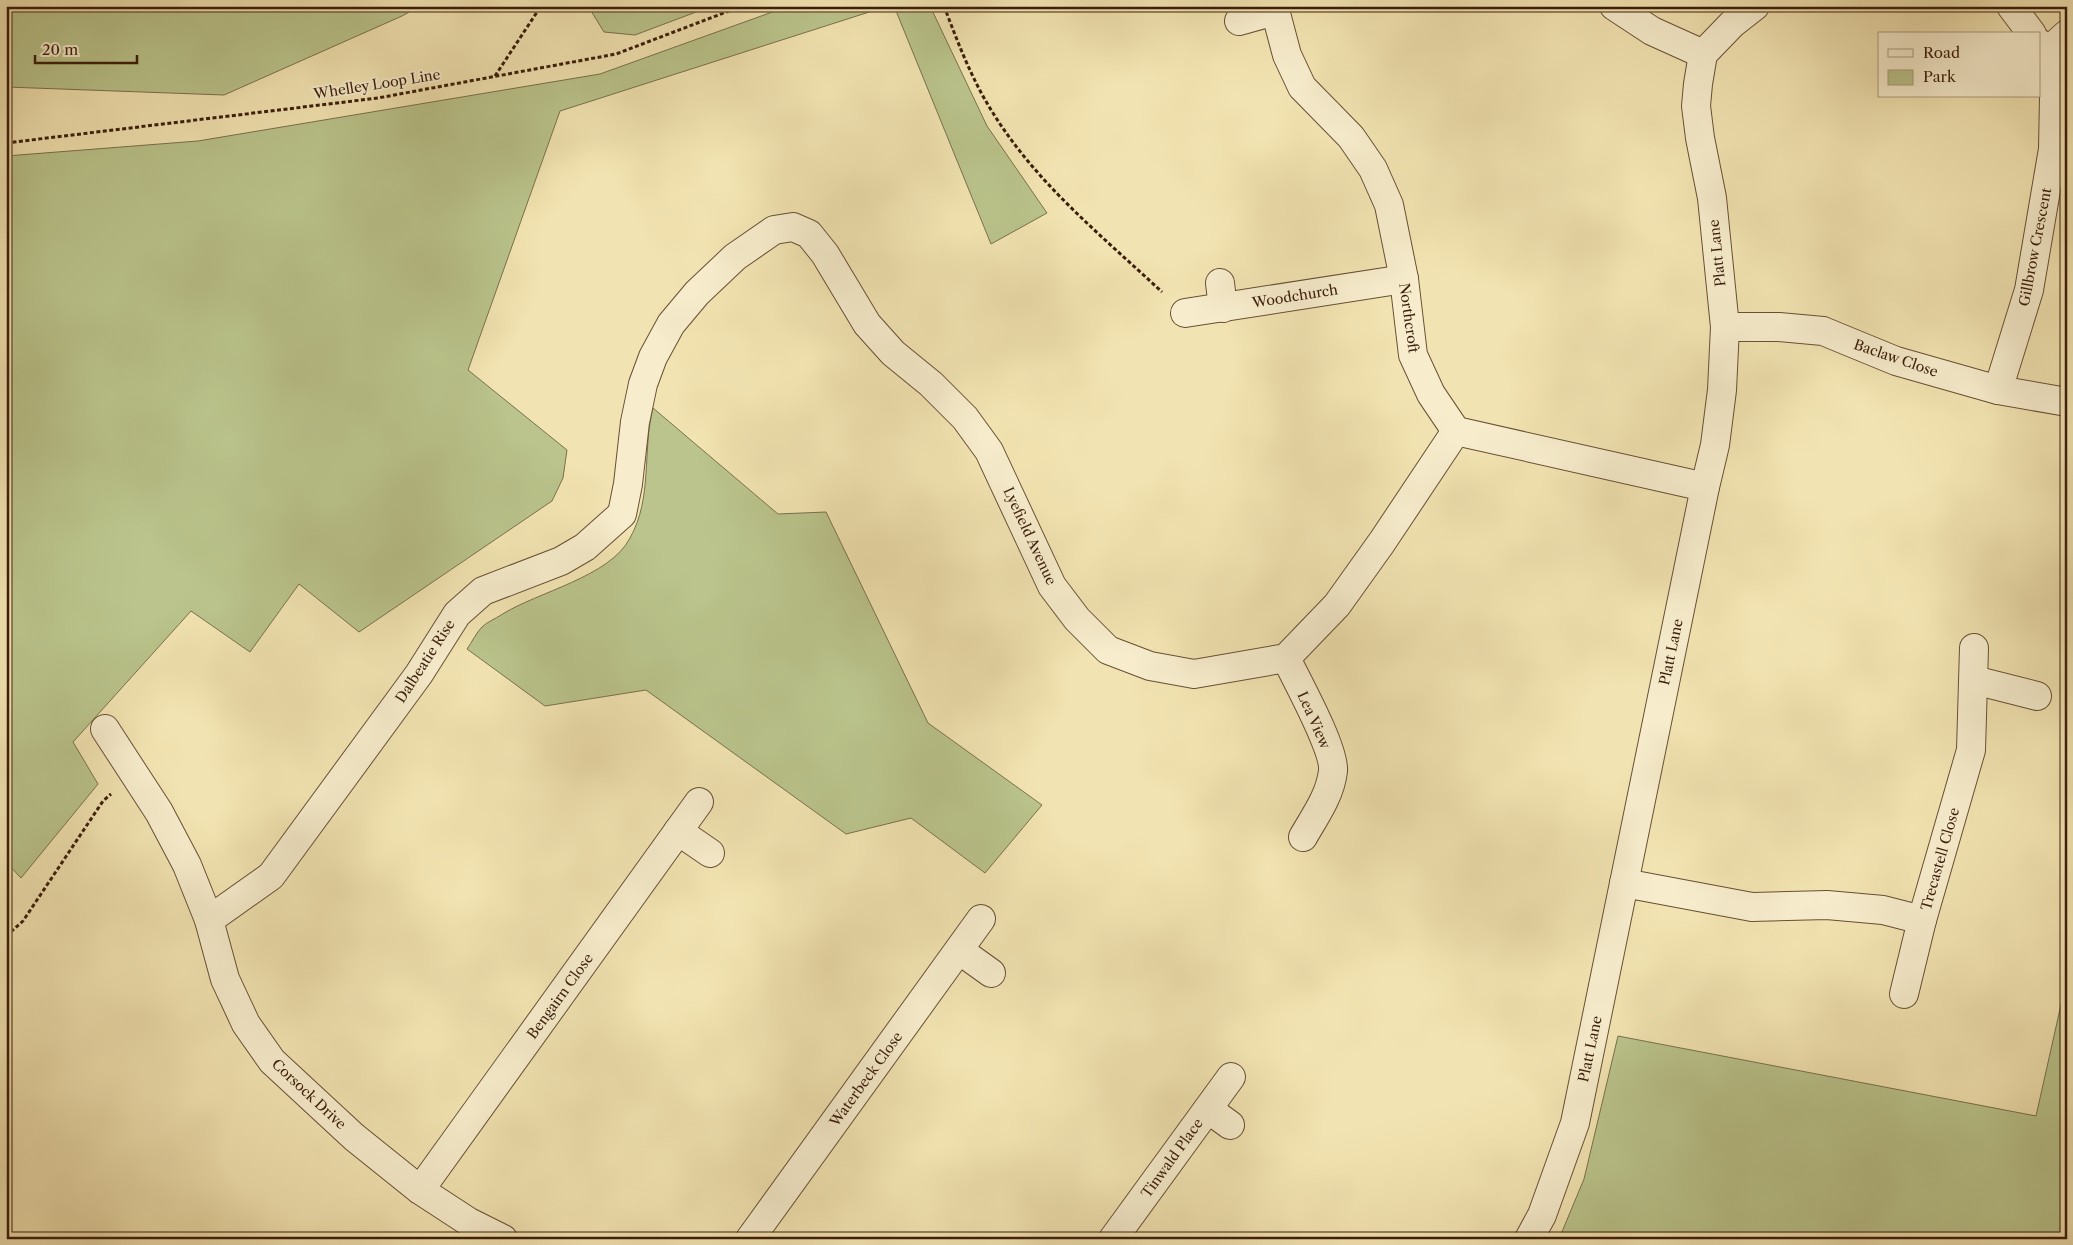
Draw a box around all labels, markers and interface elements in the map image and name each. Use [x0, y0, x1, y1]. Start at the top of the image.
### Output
scale bar [35, 32, 138, 64]
legend [1878, 32, 2040, 98]
text: 20 m [42, 40, 78, 59]
text: Road [1923, 43, 1960, 62]
street label: Whelley Loop Line [311, 65, 442, 103]
text: Park [1923, 67, 1957, 86]
street label: Gillbrow Crescent [2015, 186, 2055, 308]
street label: Platt Lane [1705, 218, 1729, 288]
street label: Woodchurch [1250, 280, 1339, 312]
street label: Northcroft [1395, 282, 1423, 355]
street label: Baclaw Close [1851, 335, 1941, 381]
street label: Lyefield Avenue [999, 484, 1061, 588]
street label: Dalbeatie Rise [391, 616, 459, 706]
street label: Platt Lane [1655, 617, 1687, 687]
street label: Lea View [1293, 688, 1335, 752]
street label: Trecastell Close [1917, 805, 1963, 913]
street label: Bengairn Close [523, 950, 597, 1042]
street label: Platt Lane [1574, 1014, 1606, 1084]
street label: Waterbeck Close [825, 1028, 907, 1131]
street label: Corsock Drive [268, 1055, 350, 1133]
street label: Tinwald Place [1137, 1115, 1207, 1201]

